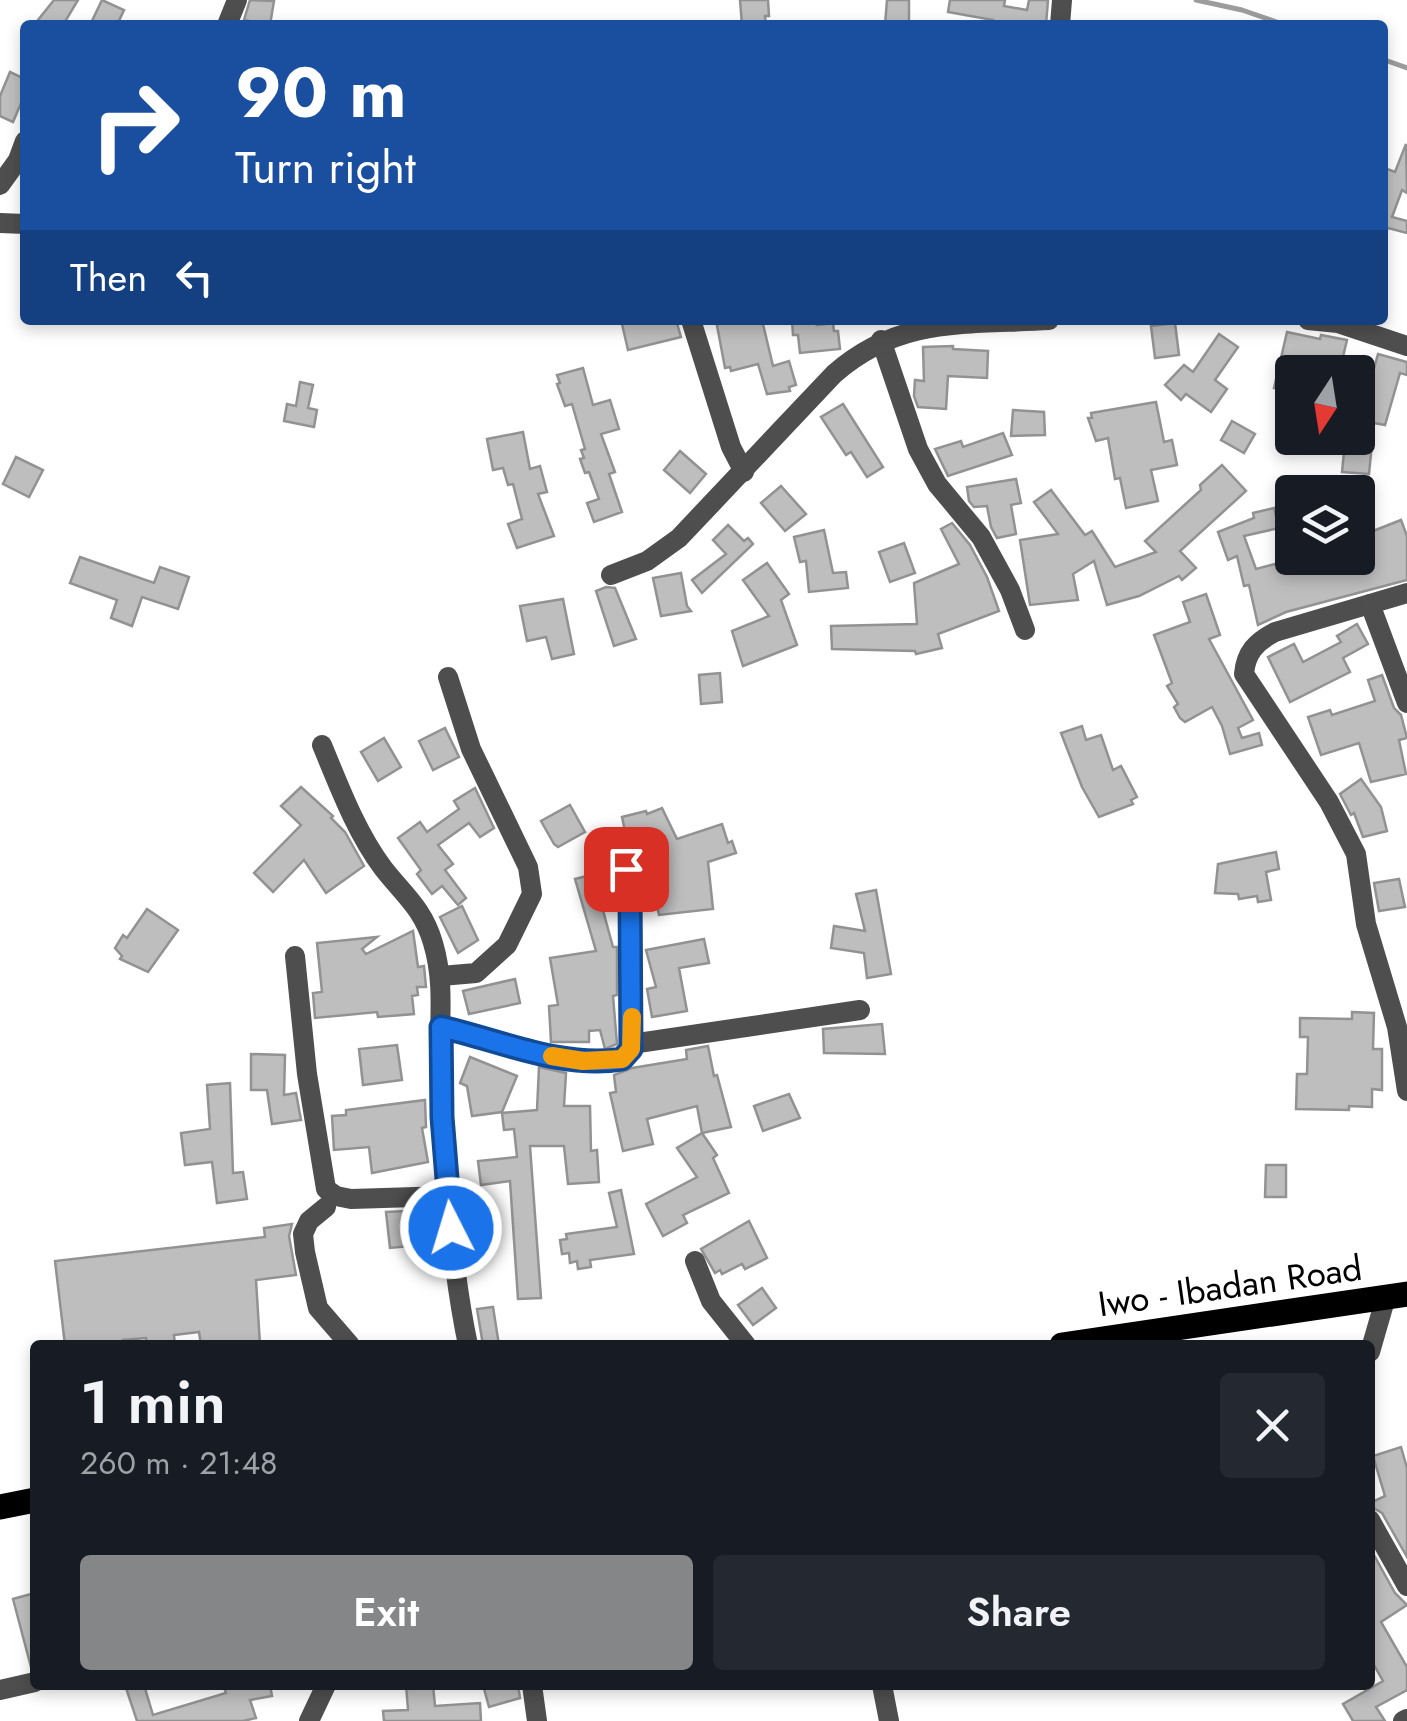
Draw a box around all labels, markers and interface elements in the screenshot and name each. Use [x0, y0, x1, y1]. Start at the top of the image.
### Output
text: 90 m [235, 42, 407, 143]
icon: right [70, 60, 200, 190]
text: Turn right [235, 135, 416, 200]
text: Then [70, 250, 147, 305]
icon: left [167, 250, 222, 305]
north arrow [1275, 355, 1375, 455]
map controls [1275, 355, 1375, 575]
button: layers [1275, 475, 1375, 575]
pin [584, 827, 669, 912]
icon: arrive [599, 842, 654, 897]
position arrow [399, 1176, 503, 1280]
street label: Iwo - Ibadan Road [1095, 1243, 1365, 1329]
text: 1 min [80, 1359, 226, 1446]
button: close [1220, 1373, 1325, 1478]
text: 260 m · 21:48 [80, 1440, 278, 1486]
button: Exit [80, 1555, 693, 1670]
button: Share [713, 1555, 1325, 1670]

